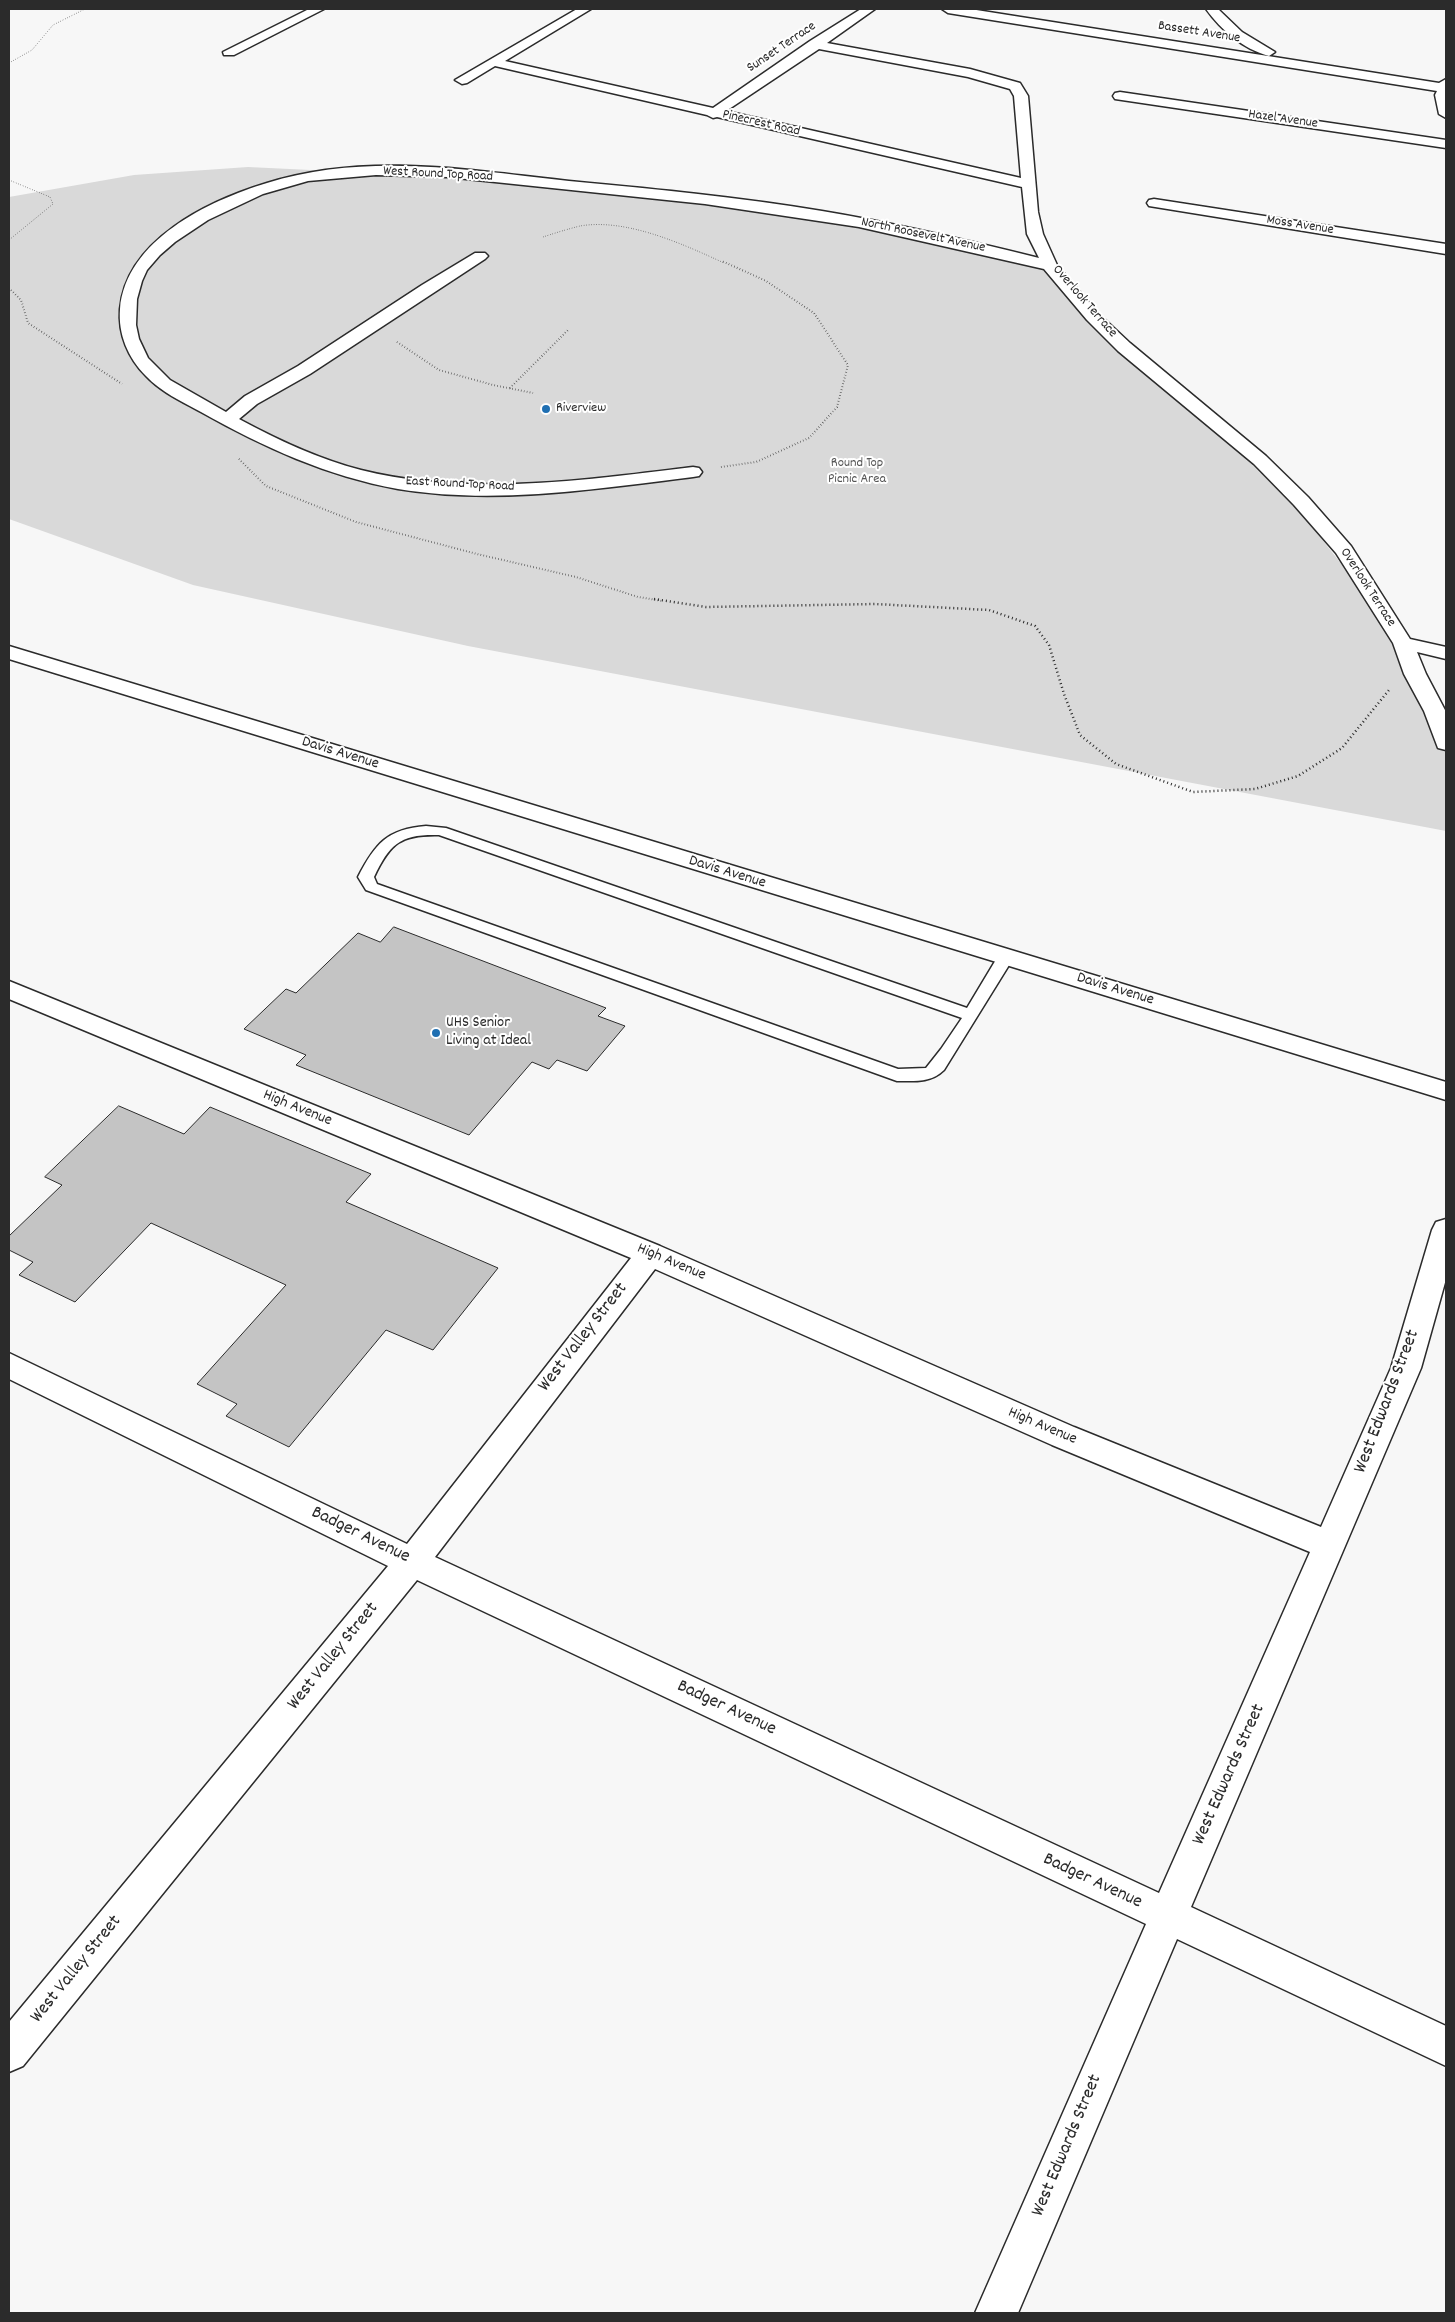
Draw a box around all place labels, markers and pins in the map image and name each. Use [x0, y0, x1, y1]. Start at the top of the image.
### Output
place label: Riverview [556, 401, 606, 417]
marker: Riverview [540, 403, 552, 415]
place label: UHS Senior Living at Ideal [446, 1014, 531, 1052]
marker: UHS Senior Living at Ideal [430, 1027, 442, 1039]

